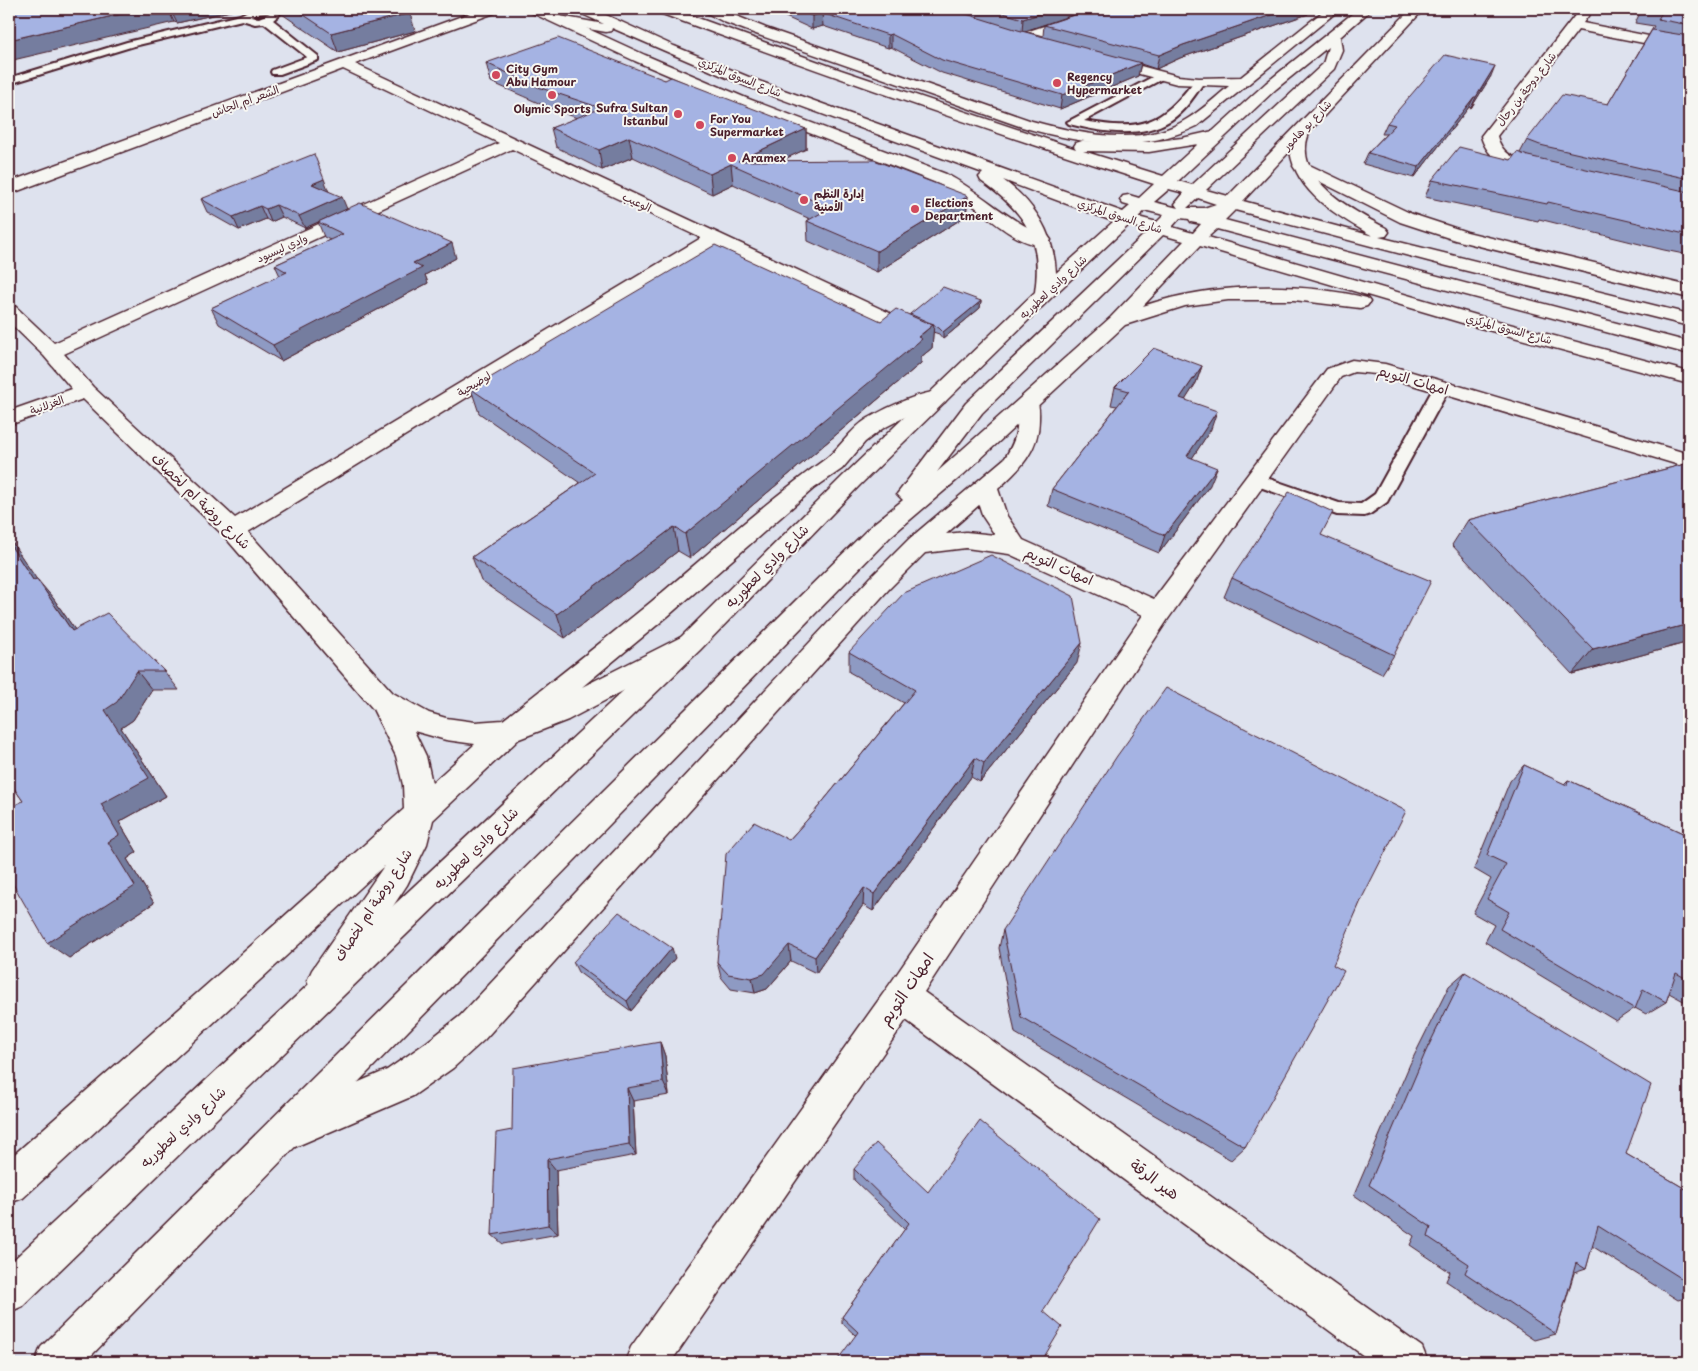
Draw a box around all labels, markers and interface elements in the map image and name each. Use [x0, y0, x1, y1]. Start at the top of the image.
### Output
street label: شارع دوحة بن رحال [1491, 48, 1561, 130]
street label: شارع السوق المركزي [696, 52, 784, 102]
place label: City Gym Abu Hamour [505, 60, 576, 90]
place label: Regency Hypermarket [1067, 68, 1142, 98]
marker: City Gym Abu Hamour [490, 69, 502, 81]
marker: Regency Hypermarket [1051, 77, 1063, 89]
street label: الشعر أم الجاش [208, 80, 282, 122]
marker: Olymic Sports [546, 89, 558, 101]
street label: شارع بو هامور [1277, 96, 1336, 155]
place label: Sufra Sultan Istanbul [596, 99, 668, 129]
place label: Olymic Sports [513, 100, 591, 117]
marker: Sufra Sultan Istanbul [672, 108, 684, 120]
place label: For You Supermarket [710, 110, 784, 140]
marker: For You Supermarket [694, 119, 706, 131]
place label: Aramex [742, 149, 786, 166]
marker: Aramex [726, 152, 738, 164]
place label: إدارة النظم الأمنية [814, 185, 864, 215]
street label: الوعيب [620, 187, 655, 216]
marker: إدارة النظم الأمنية [798, 194, 810, 206]
place label: Elections Department [925, 194, 993, 224]
street label: شارع السوق المركزي [1075, 194, 1165, 238]
marker: Elections Department [909, 203, 921, 215]
street label: وادي ليسيود [254, 229, 310, 267]
street label: شارع وادي لعطوريه [1015, 251, 1091, 323]
street label: شارع السوق المركزي [1464, 309, 1554, 349]
street label: امهات التويم [1375, 359, 1451, 401]
street label: لوضيحية [453, 367, 494, 400]
street label: الغزلانية [27, 391, 66, 419]
street label: شارع روضة ام لخصاف [146, 448, 256, 554]
street label: شارع وادي لعطوريه [720, 519, 814, 613]
street label: امهات التويم [1021, 541, 1097, 591]
street label: شارع وادي لعطوريه [429, 802, 523, 894]
street label: شارع روضة ام لخصاف [328, 844, 418, 966]
street label: امهات التويم [872, 947, 940, 1031]
street label: شارع وادي لعطوريه [135, 1081, 231, 1173]
street label: هير الرقة [1126, 1152, 1185, 1204]

